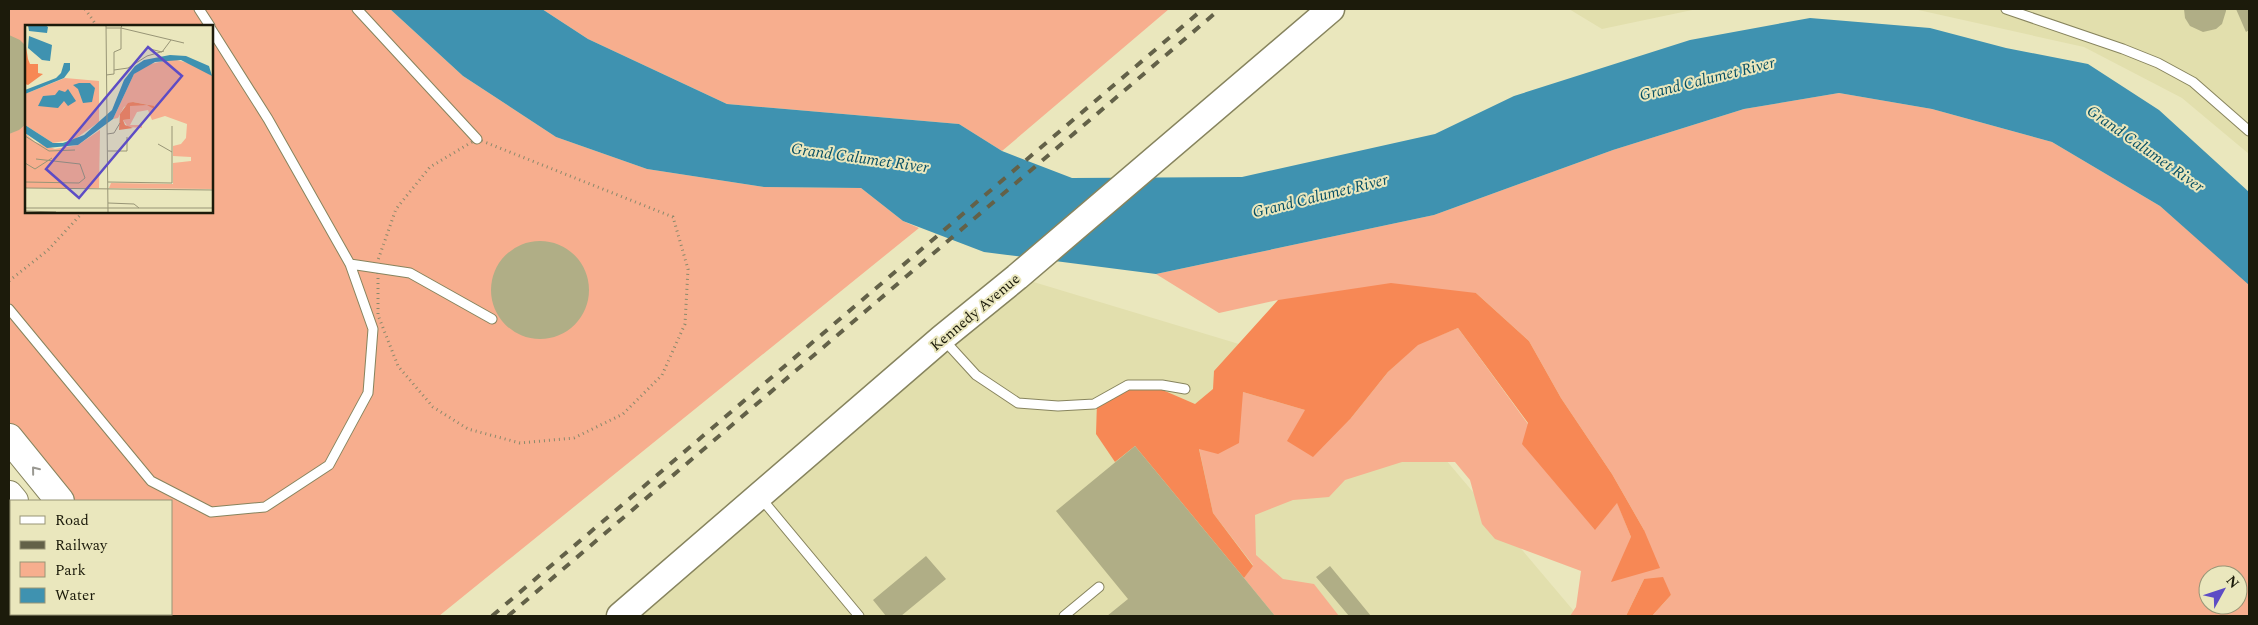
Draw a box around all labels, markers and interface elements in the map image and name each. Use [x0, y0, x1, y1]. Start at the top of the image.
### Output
inset map [25, 25, 212, 212]
water label: Grand Calumet River [1637, 50, 1778, 107]
water label: Grand Calumet River [2082, 99, 2210, 199]
water label: Grand Calumet River [789, 136, 931, 180]
water label: Grand Calumet River [1250, 167, 1391, 224]
street label: Kennedy Avenue [925, 268, 1025, 357]
one-way arrow [32, 467, 40, 476]
legend [10, 500, 172, 615]
text: Road [55, 509, 89, 532]
text: Railway [55, 534, 108, 557]
text: Park [55, 559, 86, 582]
north arrow [2198, 565, 2248, 615]
text: N [2221, 571, 2244, 593]
text: Water [55, 584, 95, 607]

